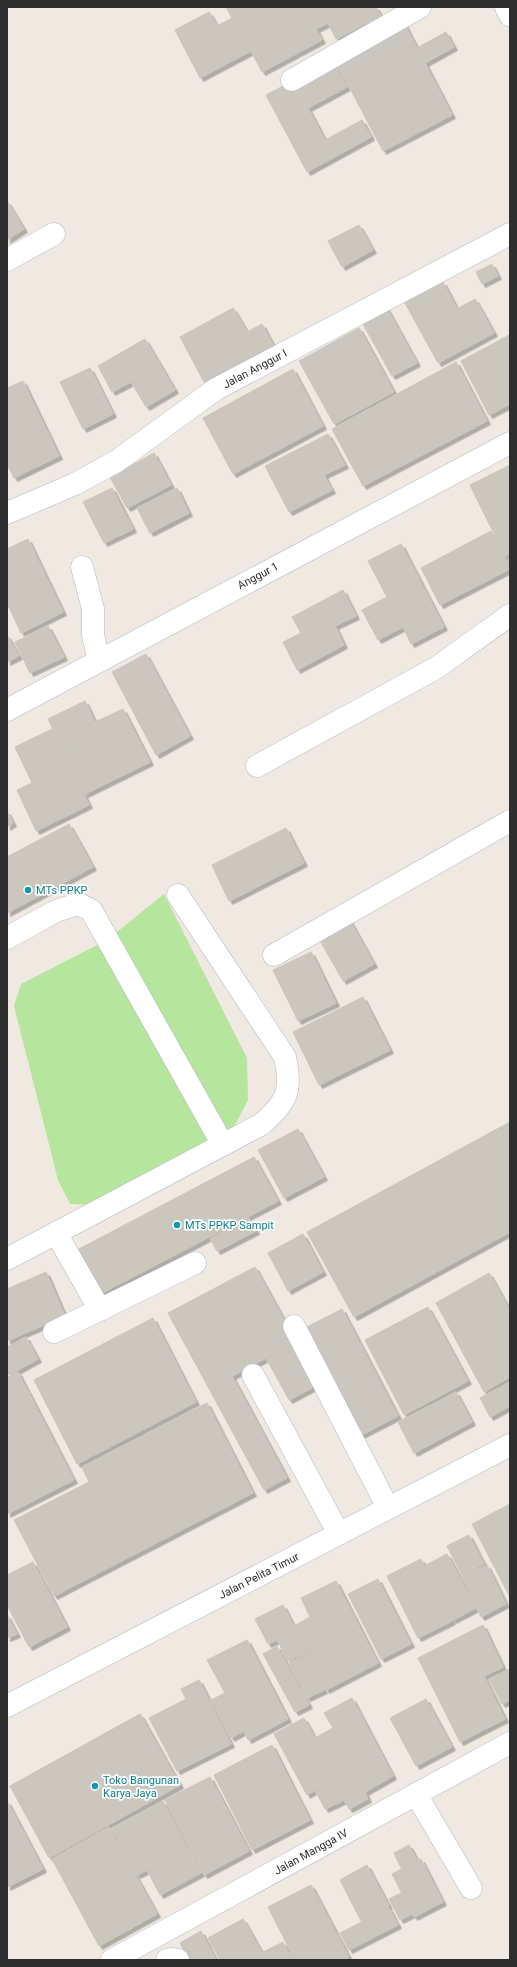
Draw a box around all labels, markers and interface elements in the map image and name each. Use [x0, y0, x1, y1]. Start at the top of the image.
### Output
street label: Jalan Anggur I [221, 347, 289, 391]
street label: Anggur 1 [235, 560, 281, 592]
place label: MTs PPKP [36, 884, 88, 897]
marker: MTs PPKP [23, 885, 33, 895]
place label: MTs PPKP Sampit [185, 1219, 274, 1232]
marker: MTs PPKP Sampit [172, 1220, 182, 1230]
street label: Jalan Pelita Timur [217, 1550, 302, 1602]
place label: Toko Bangunan Karya Jaya [103, 1774, 179, 1800]
marker: Toko Bangunan Karya Jaya [90, 1781, 100, 1791]
street label: Jalan Mangga IV [272, 1826, 350, 1878]

